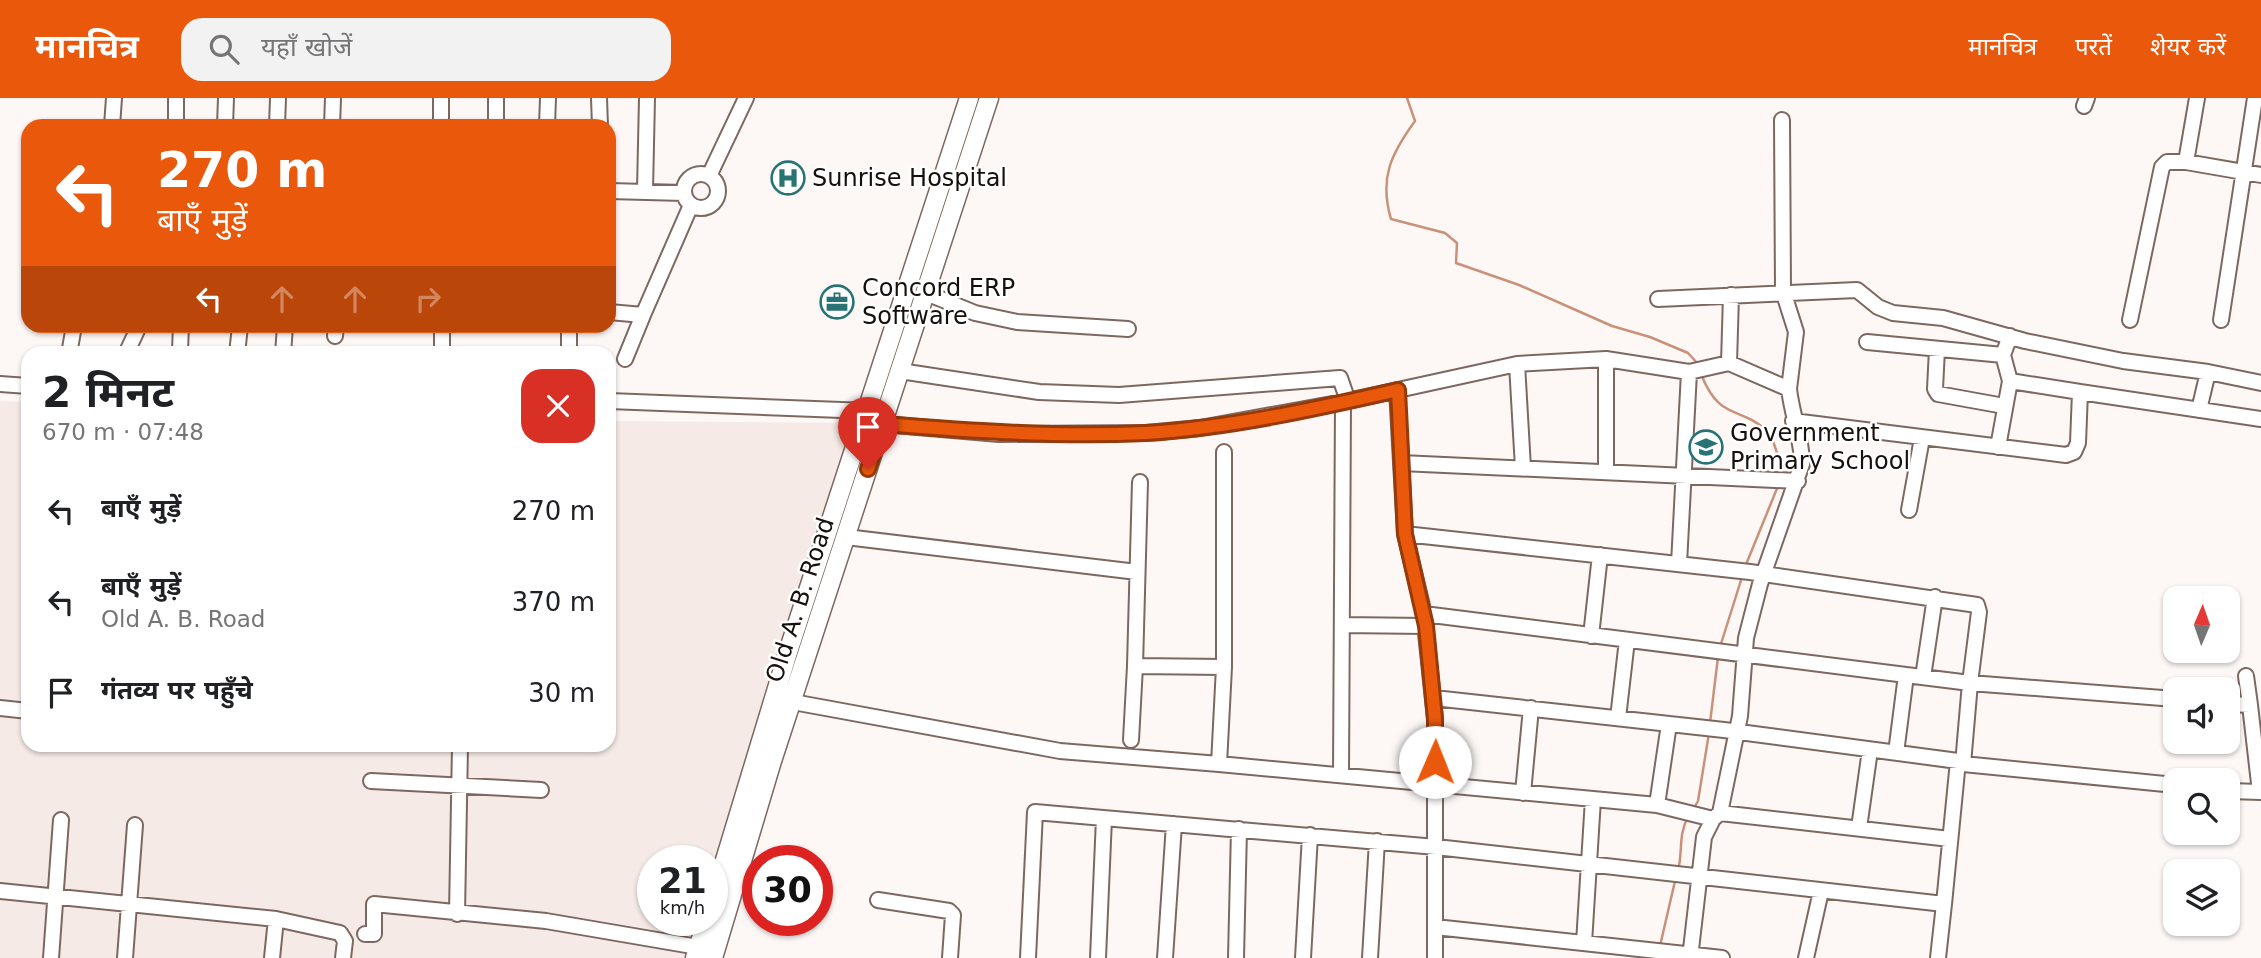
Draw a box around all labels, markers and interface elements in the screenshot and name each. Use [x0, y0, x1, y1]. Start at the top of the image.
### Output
search box [181, 18, 671, 81]
text: मानचित्र [35, 27, 139, 66]
icon: search [205, 30, 243, 68]
text: यहाँ खोजें [261, 32, 352, 62]
text: मानचित्र [1968, 33, 2037, 61]
text: परतें [2075, 33, 2112, 61]
text: शेयर करें [2150, 33, 2226, 61]
text: 270 m [157, 142, 327, 199]
icon: left [42, 147, 133, 238]
hospital icon: Sunrise Hospital [769, 159, 807, 197]
place label: Sunrise Hospital [812, 164, 1007, 192]
text: बाएँ मुड़ें [157, 201, 248, 239]
place label: Concord ERP Software [862, 274, 1015, 330]
icon: left [190, 280, 228, 318]
icon: ahead [263, 280, 301, 318]
icon: ahead [336, 280, 374, 318]
icon: right [409, 280, 447, 318]
office icon: Concord ERP Software [818, 283, 856, 321]
text: 2 मिनट [42, 368, 174, 417]
button: close [521, 369, 595, 443]
pin [838, 397, 898, 469]
icon: arrive [849, 408, 887, 446]
text: 670 m · 07:48 [42, 419, 204, 445]
place label: Government Primary School [1730, 419, 1910, 475]
school or university icon: Government Primary School [1687, 428, 1725, 466]
icon: left [42, 492, 80, 530]
text: बाएँ मुड़ें [101, 493, 181, 523]
text: 270 m [512, 496, 595, 526]
street label: Old A. B. Road [760, 514, 840, 686]
text: बाएँ मुड़ें [101, 571, 181, 601]
icon: left [42, 583, 80, 621]
north arrow [2163, 586, 2240, 663]
map controls [2163, 586, 2240, 936]
text: 370 m [512, 587, 595, 617]
text: Old A. B. Road [101, 606, 265, 632]
icon: arrive [42, 674, 80, 712]
text: गंतव्य पर पहुँचे [101, 675, 253, 705]
button: sound [2163, 677, 2240, 754]
text: 30 m [528, 678, 595, 708]
position arrow [1398, 725, 1472, 799]
button: search [2163, 768, 2240, 845]
speed limit sign: 30 [742, 845, 833, 936]
button: layers [2163, 859, 2240, 936]
text: 21 [658, 861, 707, 901]
text: km/h [660, 897, 705, 918]

